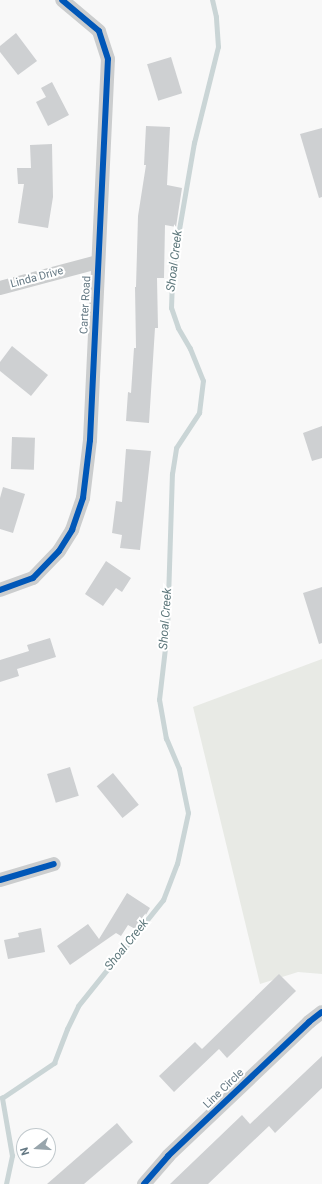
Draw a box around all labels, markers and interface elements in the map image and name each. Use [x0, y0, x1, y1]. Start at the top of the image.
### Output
water label: Shoal Creek [164, 229, 186, 293]
street label: Linda Drive [9, 265, 65, 291]
street label: Carter Road [78, 276, 94, 334]
water label: Shoal Creek [157, 588, 175, 650]
water label: Shoal Creek [102, 916, 152, 974]
street label: Line Circle [201, 1067, 247, 1111]
north arrow [16, 1128, 56, 1168]
text: N [18, 1146, 32, 1157]

